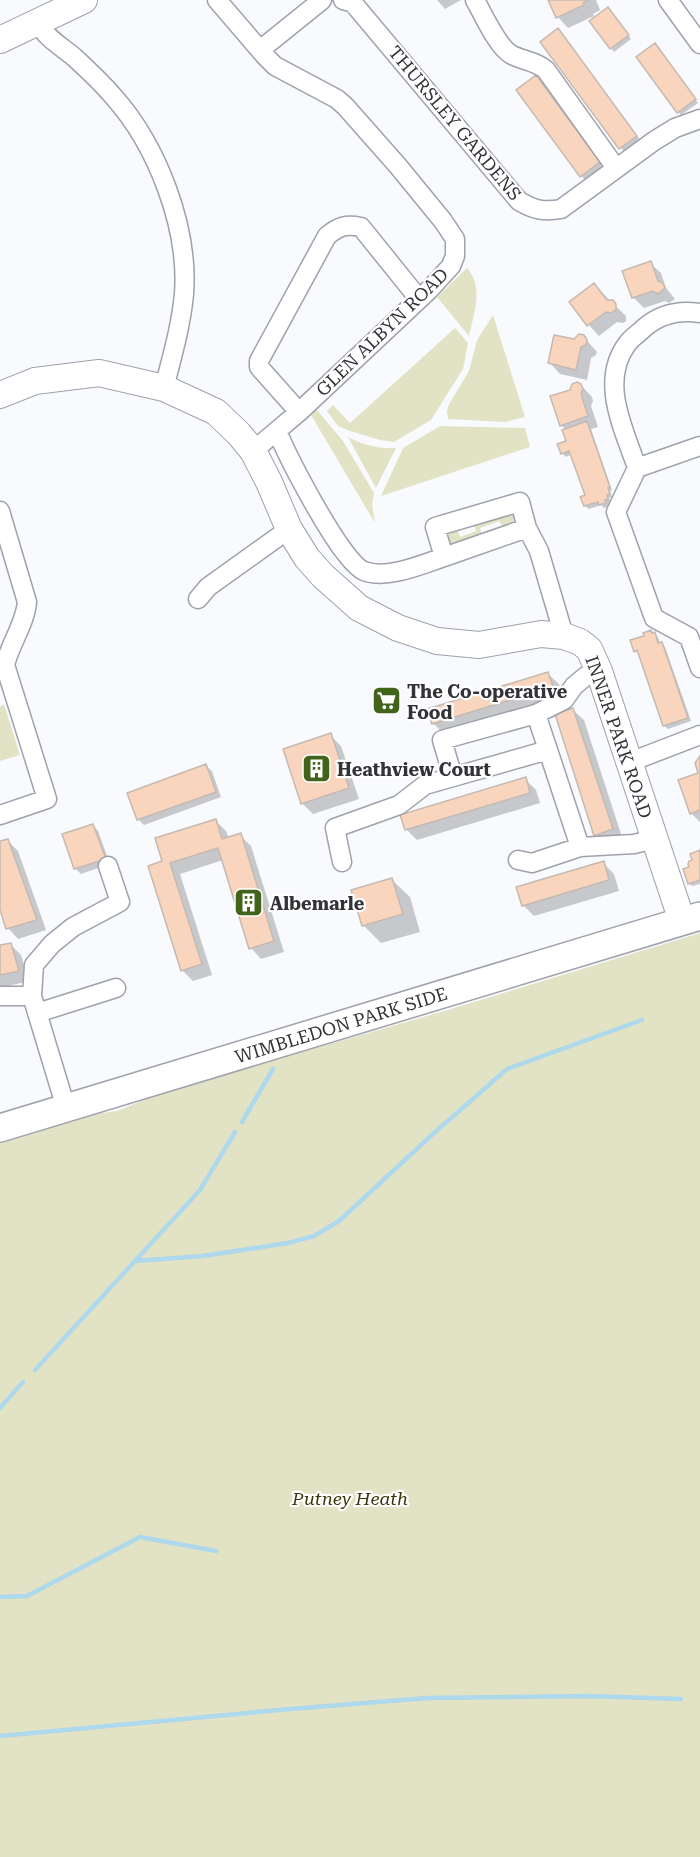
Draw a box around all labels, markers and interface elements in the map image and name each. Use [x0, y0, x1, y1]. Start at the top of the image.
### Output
street label: THURSLEY GARDENS [384, 42, 526, 204]
street label: GLEN ALBYN ROAD [312, 264, 452, 400]
street label: INNER PARK ROAD [581, 653, 657, 821]
place label: The Co-operative Food [407, 681, 568, 723]
supermarket icon: The Co-operative Food [370, 685, 402, 717]
building icon: Heathview Court [300, 753, 332, 785]
place label: Heathview Court [337, 759, 491, 780]
building icon: Albemarle [233, 887, 265, 919]
place label: Albemarle [270, 893, 365, 914]
street label: WIMBLEDON PARK SIDE [232, 983, 450, 1067]
park label: Putney Heath [291, 1488, 408, 1509]

